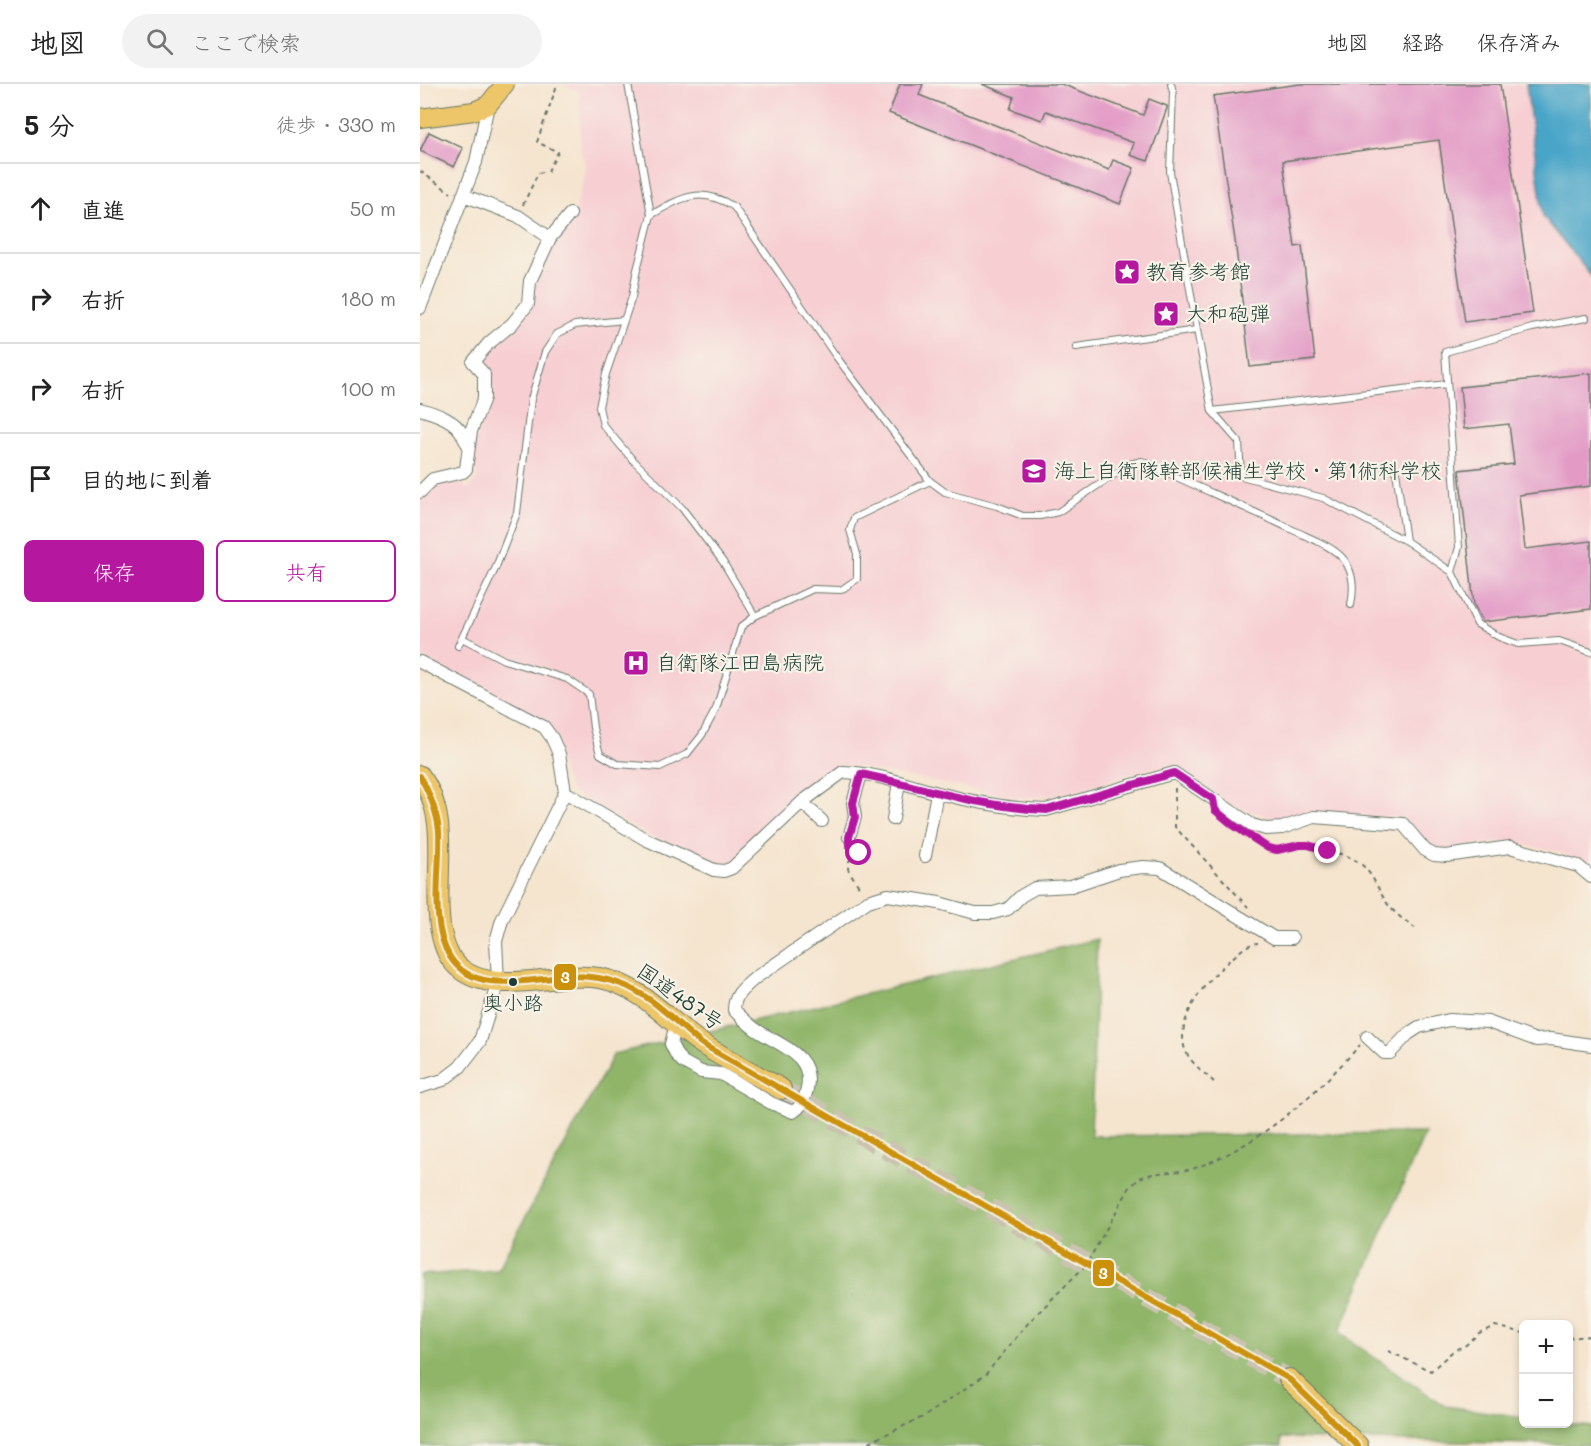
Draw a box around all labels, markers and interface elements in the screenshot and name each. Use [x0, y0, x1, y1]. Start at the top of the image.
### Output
search box [122, 14, 542, 68]
text: 地図 [30, 24, 86, 60]
icon: search [143, 25, 176, 58]
text: ここで検索 [191, 28, 301, 57]
text: 地図 [1327, 28, 1369, 55]
text: 経路 [1402, 28, 1444, 55]
text: 保存済み [1477, 28, 1561, 55]
text: 5 分 [24, 108, 75, 142]
text: 徒歩 · 330 m [276, 111, 396, 137]
icon: ahead [24, 192, 57, 225]
text: 直進 [81, 195, 125, 224]
text: 50 m [350, 195, 396, 221]
place icon: 教育参考館 [1112, 257, 1142, 287]
place label: 教育参考館 [1146, 257, 1251, 284]
icon: right [24, 282, 57, 315]
text: 右折 [81, 285, 125, 314]
text: 180 m [340, 285, 396, 311]
place icon: 大和砲弾 [1151, 299, 1181, 329]
place label: 大和砲弾 [1186, 299, 1270, 326]
icon: right [24, 372, 57, 405]
text: 右折 [81, 375, 125, 404]
text: 100 m [340, 375, 396, 401]
school or university icon: 海上自衛隊幹部候補生学校・第1術科学校 [1019, 456, 1049, 486]
place label: 海上自衛隊幹部候補生学校・第1術科学校 [1054, 456, 1441, 483]
icon: arrive [24, 462, 57, 495]
text: 目的地に到着 [81, 465, 213, 494]
button: 保存 [24, 540, 204, 602]
button: 共有 [216, 540, 396, 602]
hospital icon: 自衛隊江田島病院 [621, 648, 651, 678]
place label: 自衛隊江田島病院 [656, 648, 824, 675]
route end [1314, 837, 1340, 863]
route start [845, 839, 871, 865]
street label: 国道487号 [632, 956, 729, 1035]
line badge: 3 [553, 963, 577, 991]
text: 3 [560, 966, 570, 987]
marker: 奥小路 [507, 976, 519, 988]
place label: 奥小路 [483, 989, 543, 1015]
line badge: 3 [1092, 1259, 1115, 1287]
text: 3 [1098, 1262, 1108, 1283]
map controls [1519, 1320, 1573, 1428]
button: + [1519, 1320, 1573, 1374]
button: − [1519, 1374, 1573, 1428]

